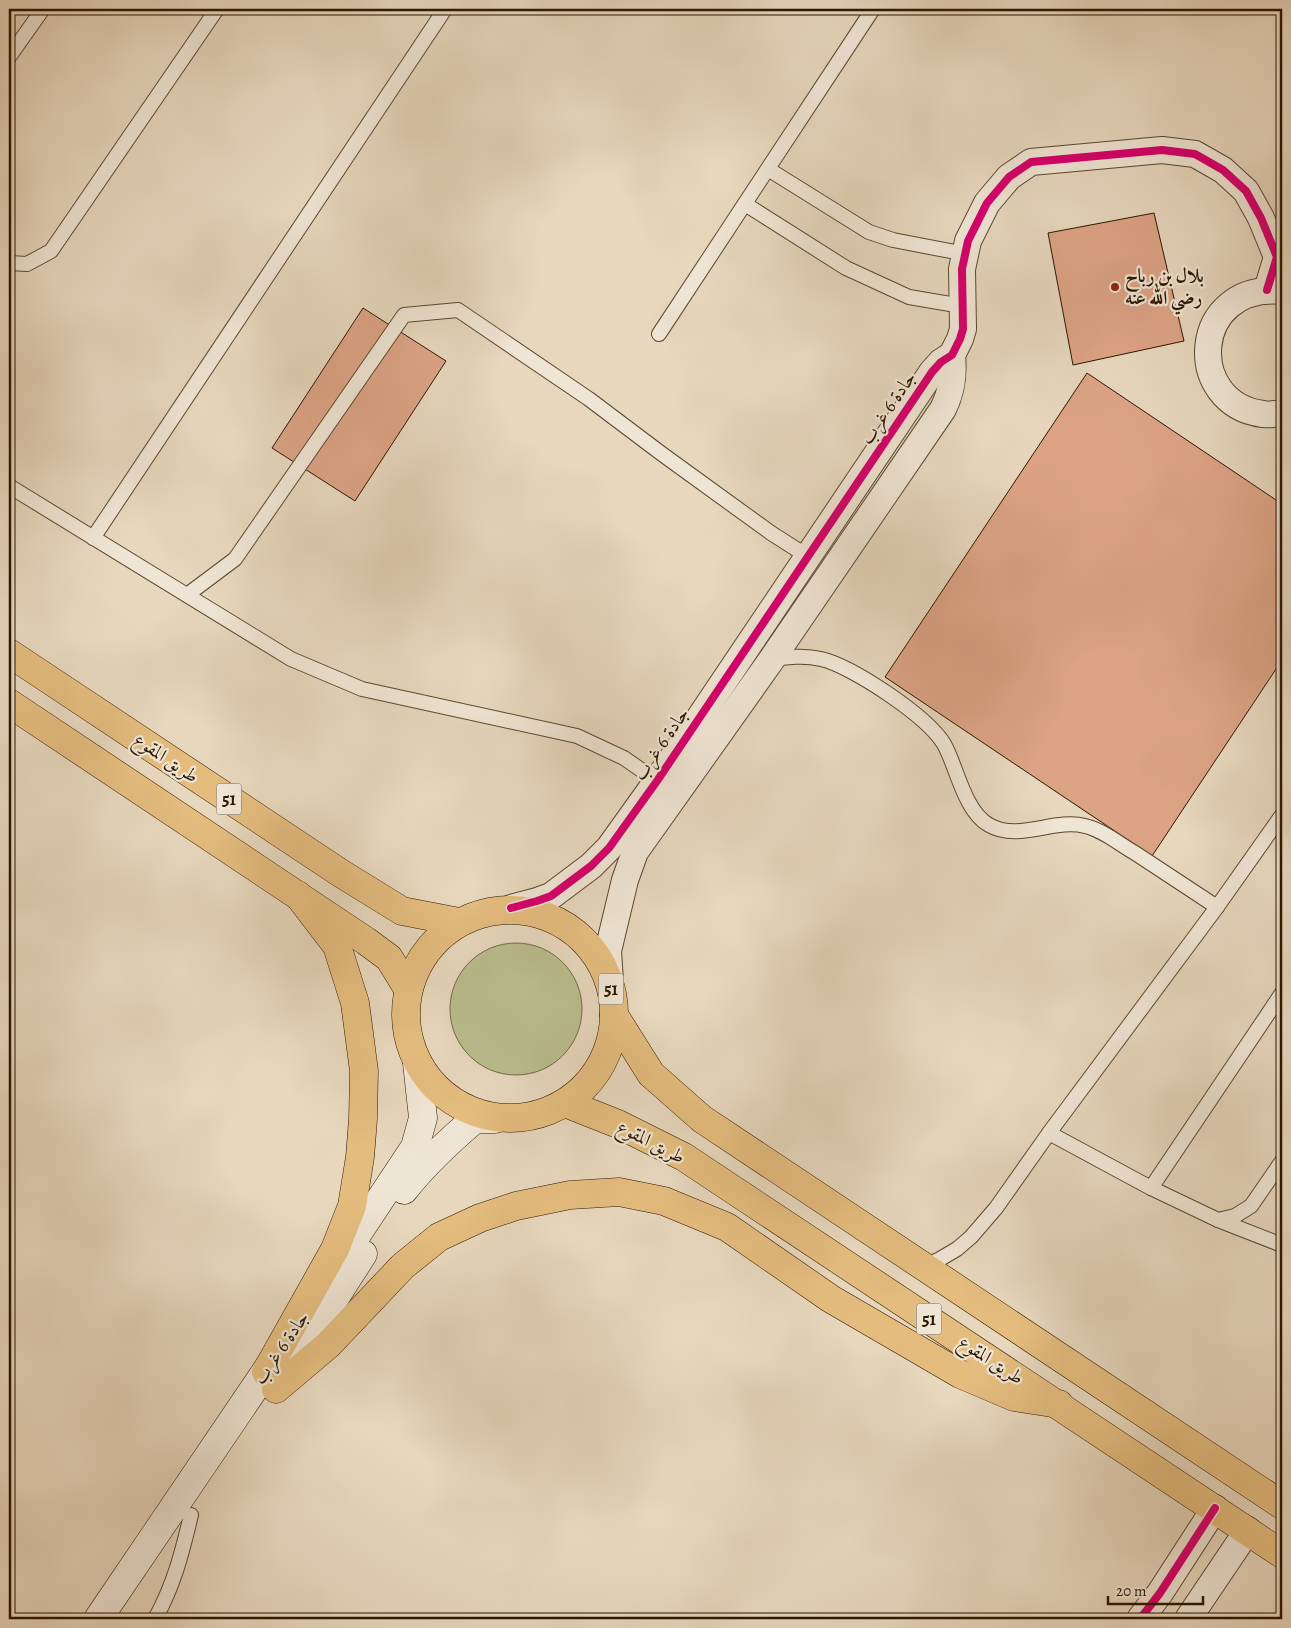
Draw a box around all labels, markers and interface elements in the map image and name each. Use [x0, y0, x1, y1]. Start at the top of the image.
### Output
place label: بلال بن رباح رضي الله عنه [1125, 263, 1204, 315]
marker: بلال بن رباح رضي الله عنه [1109, 281, 1121, 293]
street label: جادة 6 غرب [854, 366, 922, 450]
street label: جادة 6 غرب [627, 702, 695, 786]
street label: طريق المقوع [127, 727, 204, 791]
road number: 51 [216, 784, 242, 814]
road number: 51 [598, 974, 624, 1004]
street label: طريق المقوع [611, 1114, 690, 1172]
road number: 51 [916, 1304, 942, 1335]
street label: جادة 6 غرب [247, 1306, 315, 1390]
street label: طريق المقوع [952, 1329, 1029, 1393]
scale bar [1108, 1573, 1204, 1605]
text: 20 m [1116, 1581, 1147, 1601]

